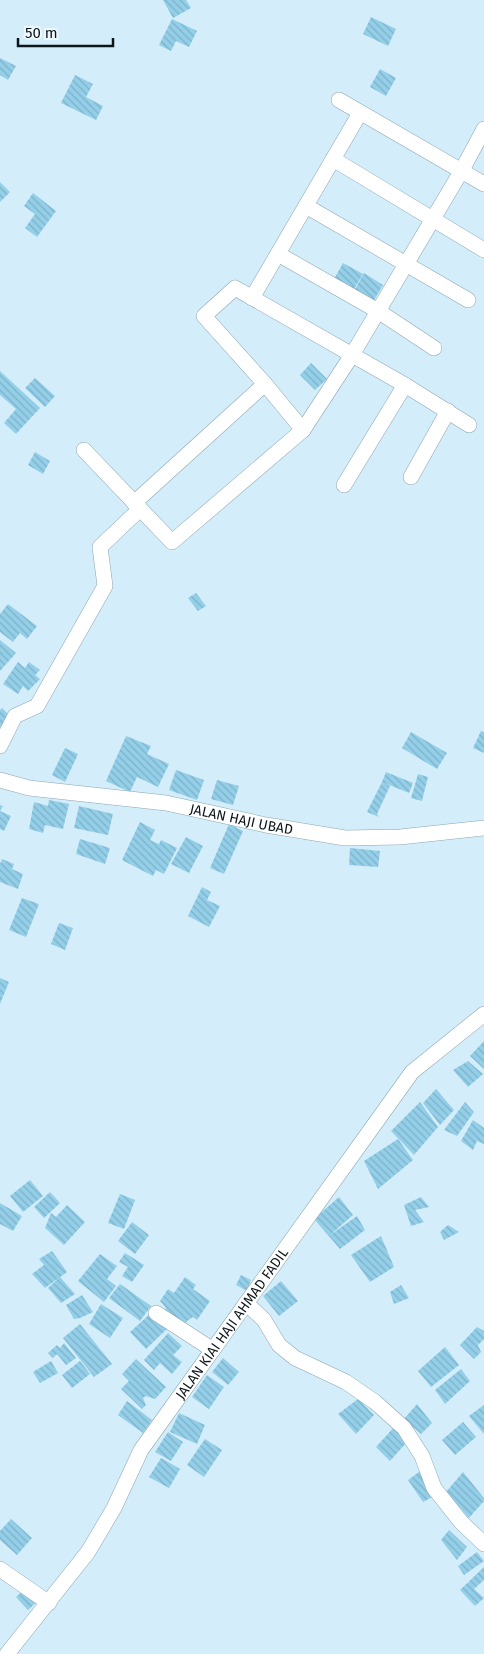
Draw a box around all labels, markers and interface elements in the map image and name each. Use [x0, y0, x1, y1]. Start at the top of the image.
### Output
scale bar [18, 15, 112, 47]
text: 50 m [25, 24, 58, 42]
street label: JALAN HAJI UBAD [188, 800, 294, 838]
street label: JALAN KIAI HAJI AHMAD FADIL [172, 1244, 292, 1402]

